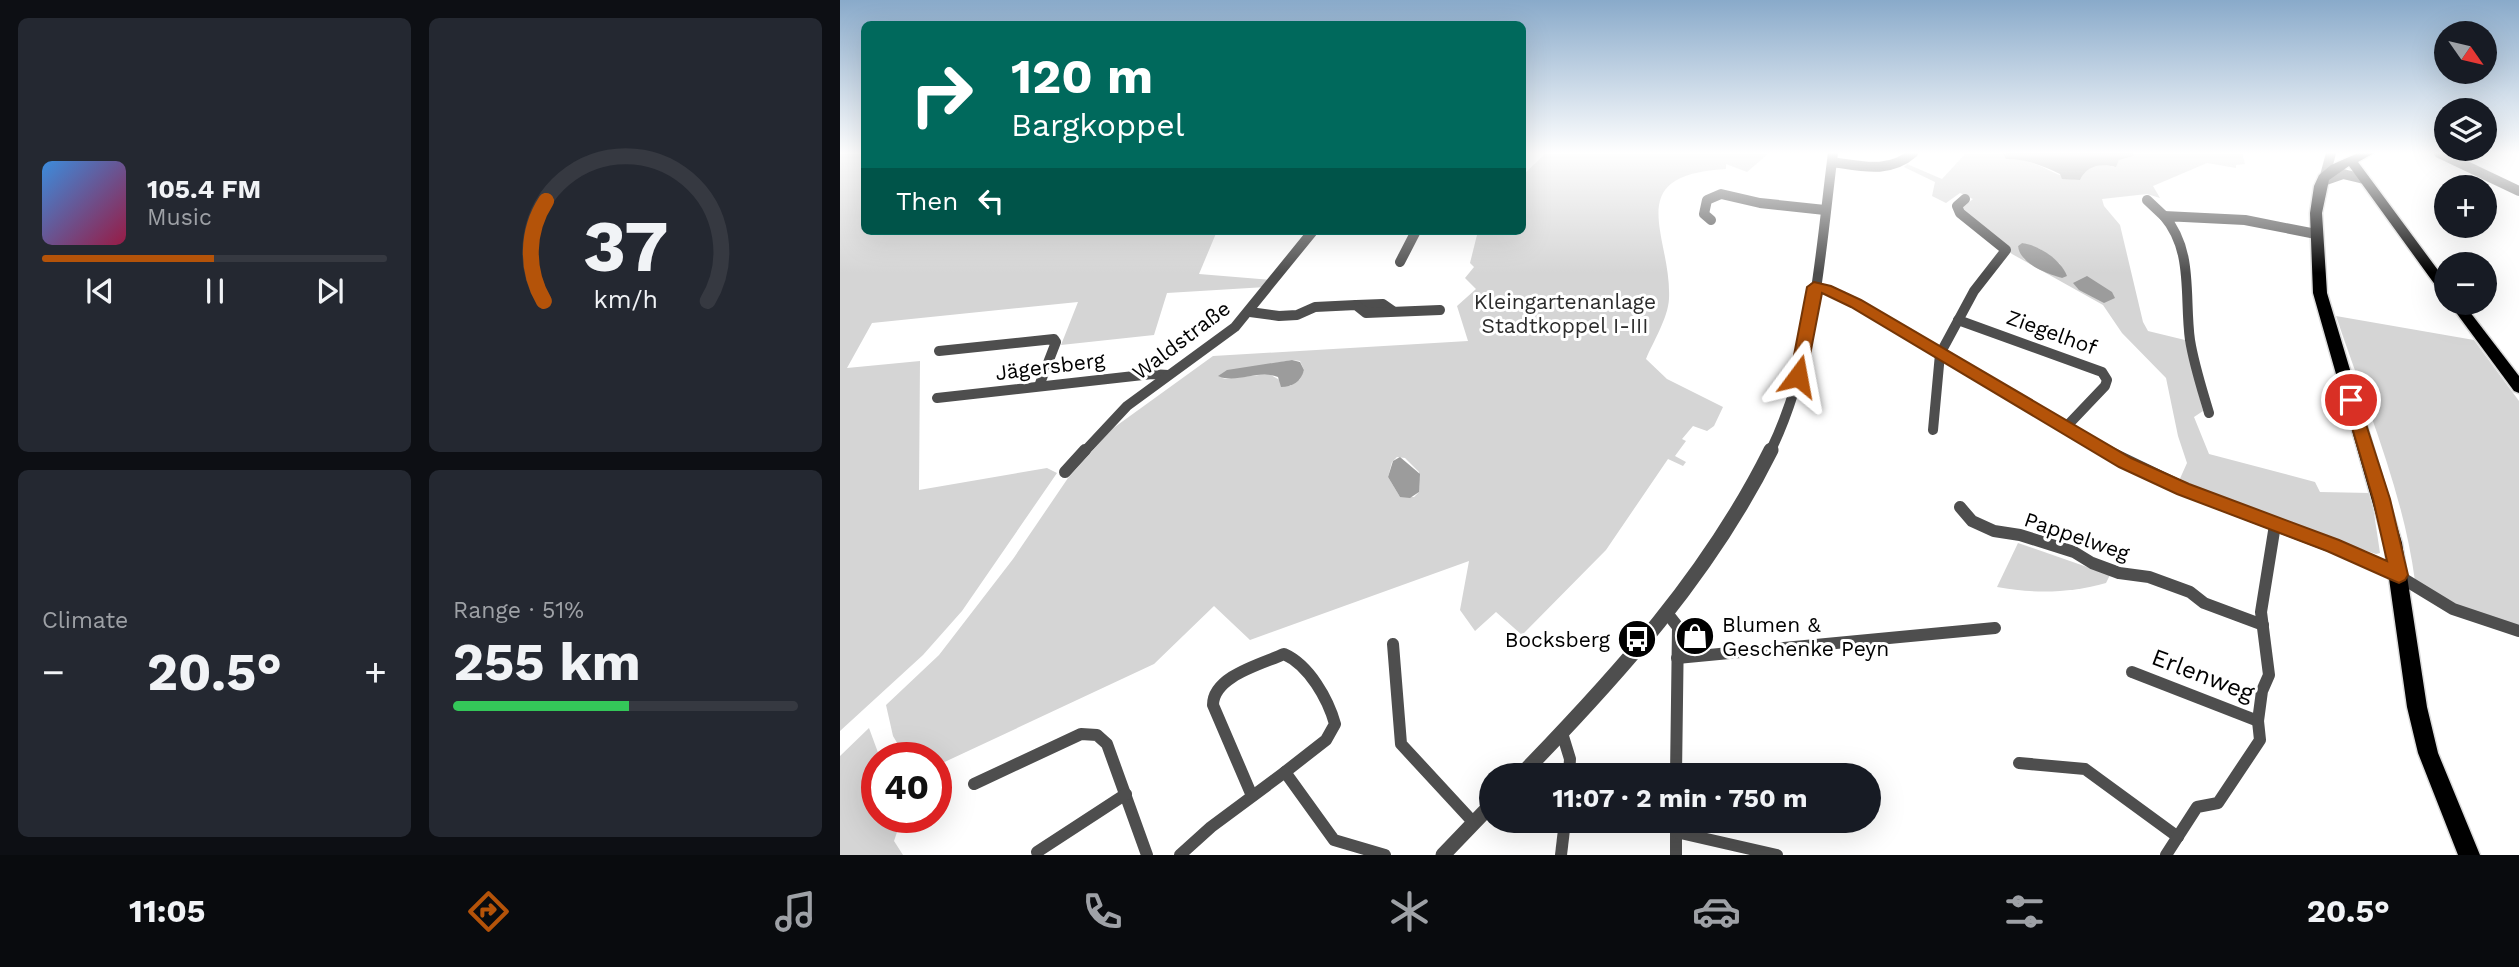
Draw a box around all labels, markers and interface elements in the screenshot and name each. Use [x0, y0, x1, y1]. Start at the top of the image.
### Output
north arrow [2434, 21, 2497, 84]
map controls [2434, 21, 2497, 315]
text: 120 m [1011, 47, 1153, 105]
icon: right [896, 49, 987, 140]
button: layers [2434, 98, 2497, 161]
text: Bargkoppel [1011, 106, 1184, 144]
text: 105.4 FM [147, 174, 261, 204]
button: + [2434, 175, 2497, 238]
icon: left [972, 182, 1010, 220]
text: Then [896, 186, 958, 216]
text: Music [147, 204, 212, 231]
text: 37 [583, 204, 668, 290]
button: − [2434, 252, 2497, 315]
icon: previous [81, 272, 119, 310]
icon: pause [196, 272, 234, 310]
icon: next [311, 272, 349, 310]
text: km/h [593, 285, 658, 314]
park label: Kleingartenanlage Stadtkoppel I-III [1474, 289, 1656, 338]
street label: Waldstraße [1127, 295, 1235, 385]
street label: Ziegelhof [2003, 304, 2101, 360]
position arrow [1761, 339, 1835, 413]
street label: Jägersberg [994, 347, 1107, 385]
pin [2321, 370, 2381, 430]
icon: arrive [2332, 381, 2370, 419]
street label: Pappelweg [2021, 506, 2134, 566]
text: Range · 51% [453, 597, 584, 624]
text: Climate [42, 607, 128, 634]
place label: Blumen & Geschenke Peyn [1722, 612, 1889, 661]
shop icon: Blumen & Geschenke Peyn [1674, 615, 1716, 657]
bus stop icon: Bocksberg [1616, 618, 1658, 660]
place label: Bocksberg [1505, 627, 1611, 652]
text: 255 km [453, 632, 641, 693]
text: 20.5° [147, 642, 282, 703]
street label: Erlenweg [2148, 643, 2258, 707]
text: − [42, 650, 65, 694]
text: + [364, 650, 387, 694]
speed limit sign: 40 [861, 742, 952, 833]
text: 11:07 · 2 min · 750 m [1552, 783, 1808, 813]
icon: directions [464, 887, 513, 936]
icon: music [771, 887, 820, 936]
icon: phone [1078, 887, 1127, 936]
icon: climate [1385, 887, 1434, 936]
icon: car [1692, 887, 1741, 936]
icon: filters [2000, 887, 2049, 936]
text: 11:05 [129, 892, 205, 930]
text: 20.5° [2307, 892, 2390, 930]

